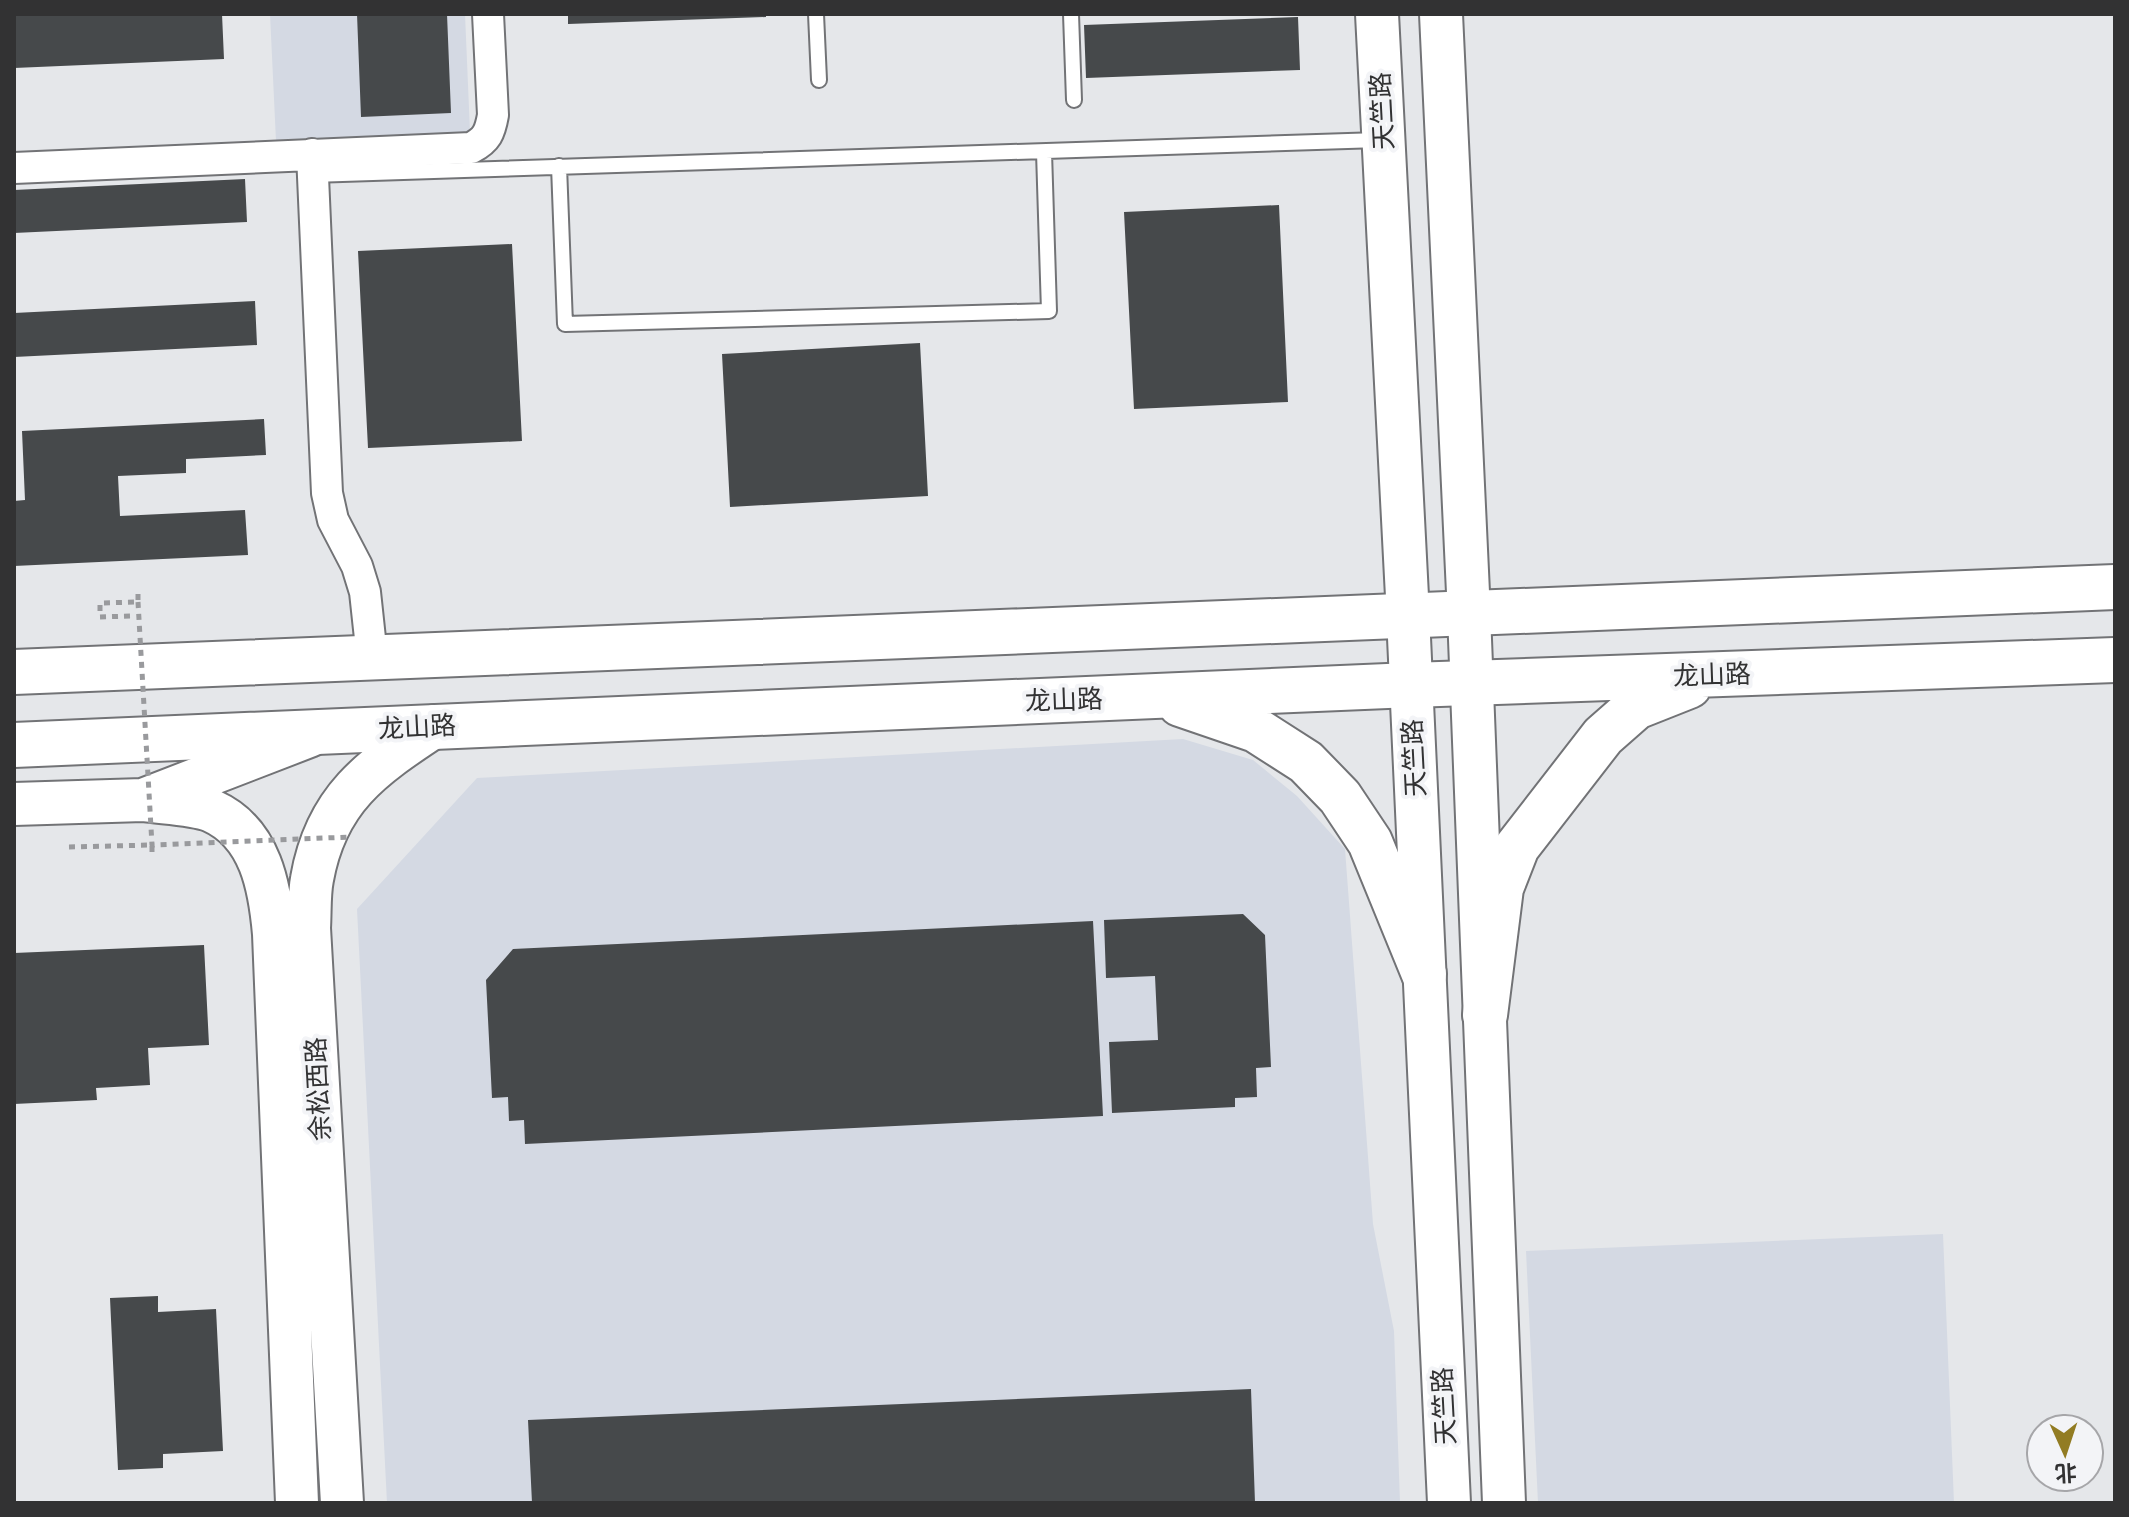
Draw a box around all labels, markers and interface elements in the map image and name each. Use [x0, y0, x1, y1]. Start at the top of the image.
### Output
street label: 天竺路 [1364, 71, 1400, 151]
street label: 龙山路 [1672, 658, 1752, 692]
street label: 龙山路 [1024, 683, 1104, 717]
street label: 龙山路 [377, 709, 457, 745]
street label: 天竺路 [1396, 718, 1432, 798]
street label: 余松西路 [299, 1036, 337, 1142]
street label: 天竺路 [1426, 1366, 1462, 1446]
north arrow [2025, 1413, 2105, 1493]
text: 北 [2054, 1458, 2078, 1487]

